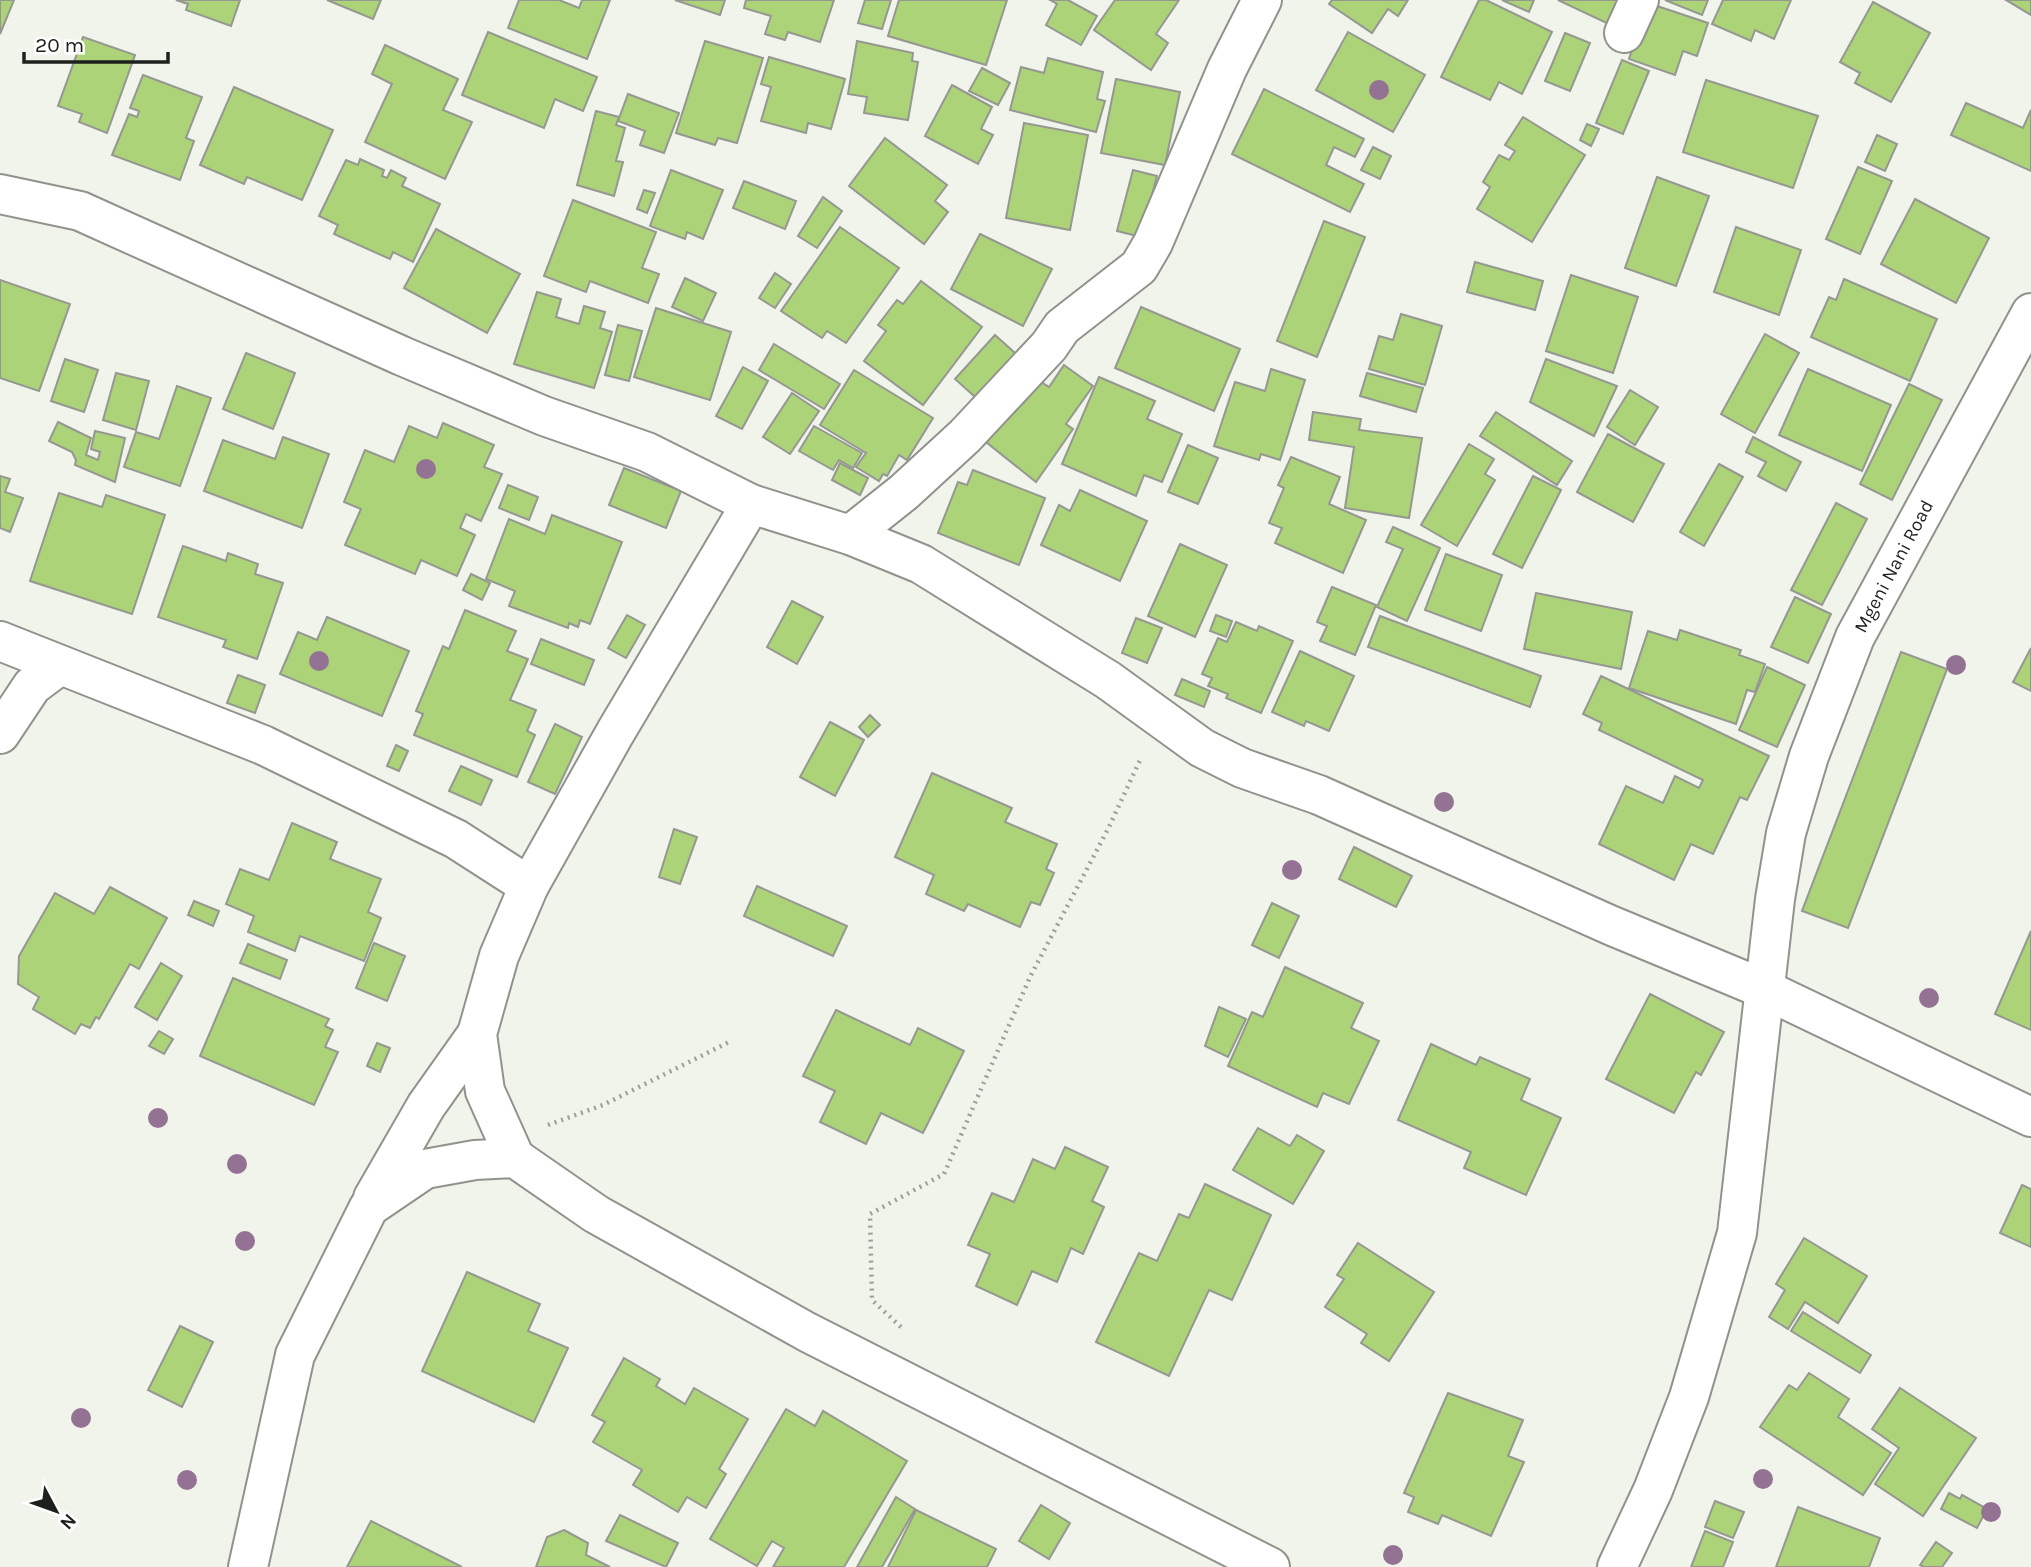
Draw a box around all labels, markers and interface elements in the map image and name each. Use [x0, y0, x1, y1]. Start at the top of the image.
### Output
scale bar [24, 21, 168, 65]
text: 20 m [35, 33, 84, 57]
street label: Mgeni Nani Road [1850, 496, 1938, 637]
north arrow [21, 1476, 91, 1546]
text: N [55, 1509, 81, 1534]

